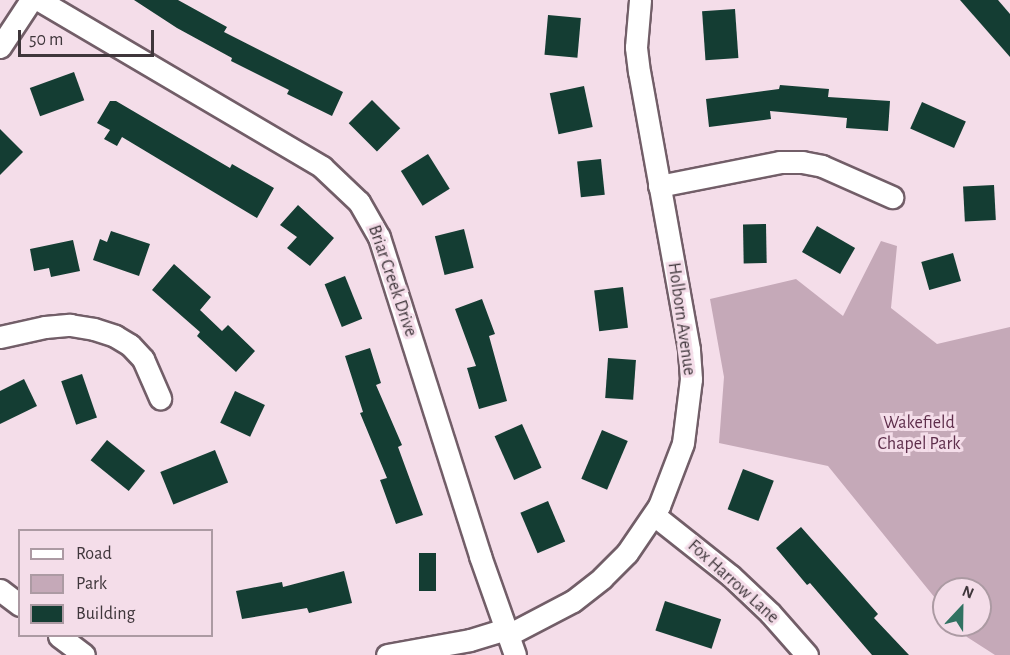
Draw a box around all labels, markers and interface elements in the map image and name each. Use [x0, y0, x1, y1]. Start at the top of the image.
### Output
scale bar [21, 18, 158, 56]
text: 50 m [29, 31, 63, 49]
street label: Briar Creek Drive [363, 222, 421, 340]
street label: Holborn Avenue [662, 261, 700, 377]
park label: Wakefield Chapel Park [878, 413, 960, 456]
legend [18, 529, 213, 637]
street label: Fox Harrow Lane [683, 535, 783, 629]
text: Road [76, 545, 112, 563]
text: Park [76, 575, 107, 593]
north arrow [932, 577, 992, 637]
text: N [960, 583, 976, 602]
text: Building [76, 605, 135, 623]

